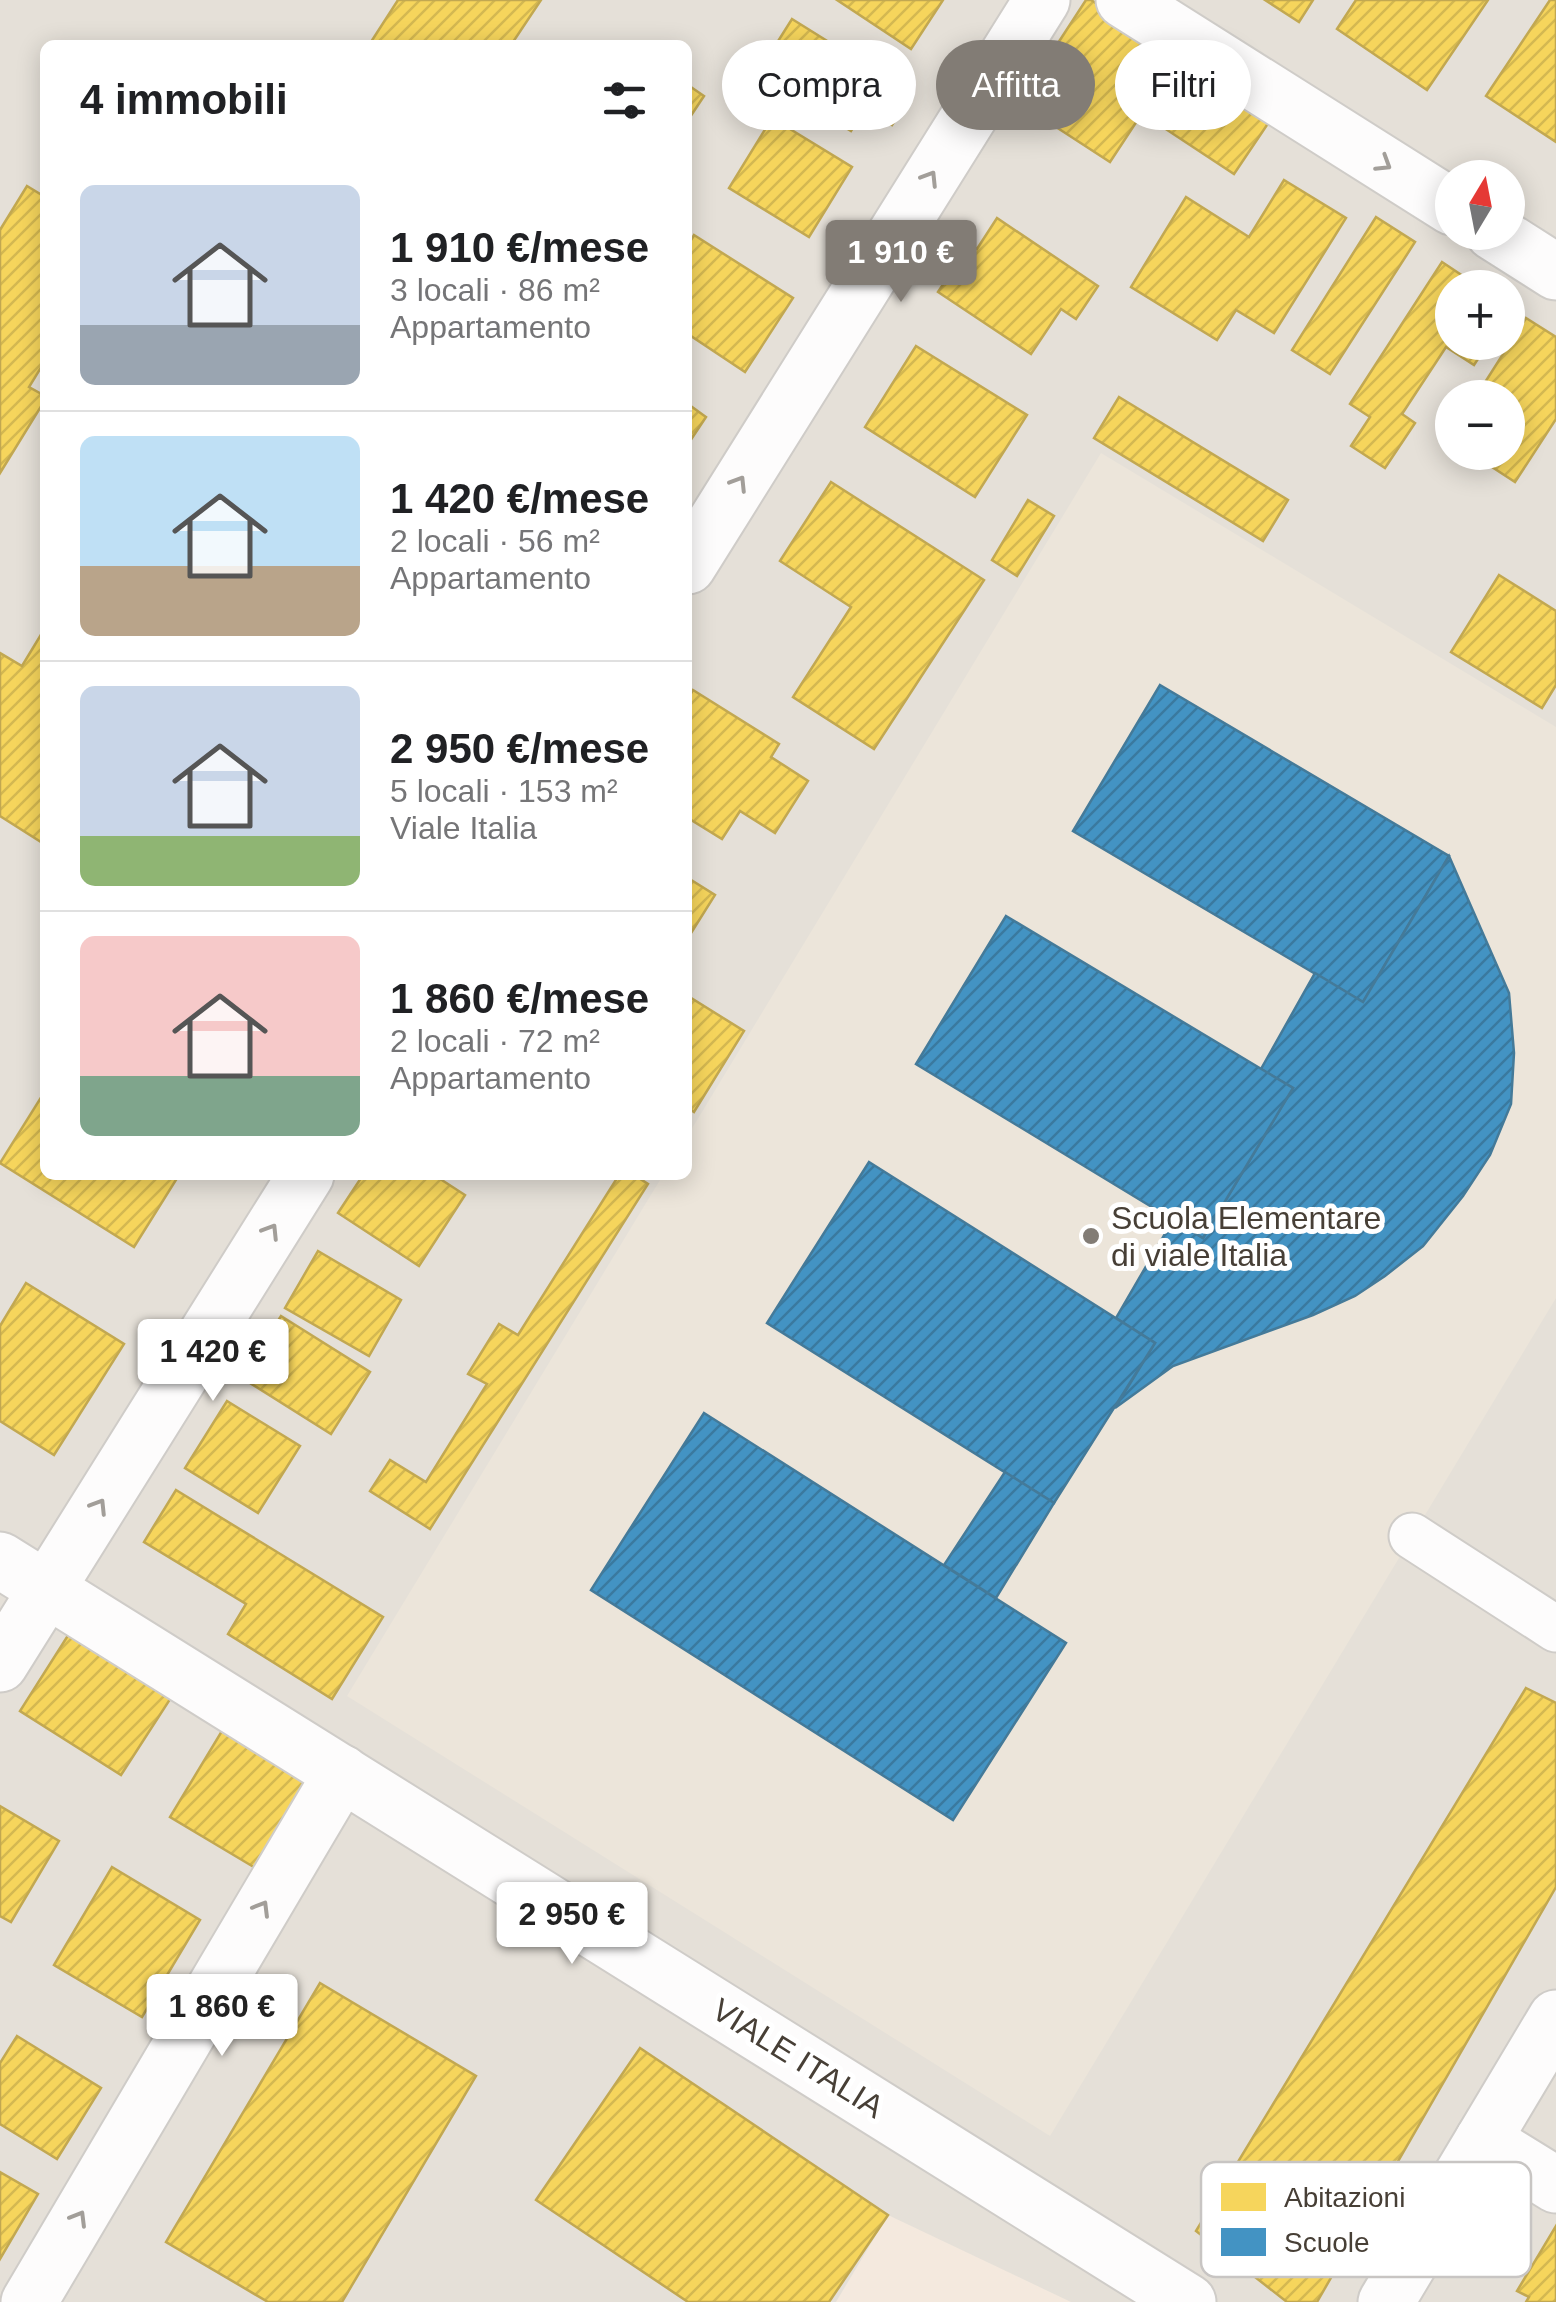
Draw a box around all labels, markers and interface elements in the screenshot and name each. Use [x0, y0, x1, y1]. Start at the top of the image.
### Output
chip: Compra [722, 40, 916, 130]
chip: Affitta [936, 40, 1095, 130]
chip: Filtri [1115, 40, 1251, 130]
icon: filters [597, 73, 652, 128]
text: 4 immobili [80, 76, 288, 123]
one-way arrow [1373, 151, 1391, 170]
north arrow [1435, 160, 1525, 250]
map controls [1435, 160, 1525, 470]
one-way arrow [918, 171, 937, 189]
pin: 1 910 € [809, 220, 993, 305]
text: 1 910 €/mese [390, 224, 649, 271]
icon: home [160, 225, 280, 345]
text: 1 910 € [848, 234, 954, 270]
button: + [1435, 270, 1525, 360]
text: 3 locali · 86 m² [390, 272, 600, 308]
text: Appartamento [390, 309, 591, 345]
button: − [1435, 380, 1525, 470]
text: 1 420 €/mese [390, 475, 649, 522]
icon: home [160, 476, 280, 596]
one-way arrow [727, 476, 746, 494]
text: 2 locali · 56 m² [390, 523, 600, 559]
text: Appartamento [390, 560, 591, 596]
text: 2 950 €/mese [390, 725, 649, 772]
icon: home [160, 726, 280, 846]
text: 5 locali · 153 m² [390, 773, 618, 809]
text: Viale Italia [390, 810, 537, 846]
text: 1 860 €/mese [390, 975, 649, 1022]
icon: home [160, 976, 280, 1096]
text: 2 locali · 72 m² [390, 1023, 600, 1059]
text: Appartamento [390, 1060, 591, 1096]
place label: Scuola Elementare di viale Italia [1111, 1200, 1381, 1273]
one-way arrow [259, 1223, 278, 1241]
marker: Scuola Elementare di viale Italia [1080, 1225, 1102, 1247]
pin: 1 420 € [121, 1319, 305, 1404]
text: 1 420 € [160, 1333, 266, 1369]
one-way arrow [86, 1499, 105, 1517]
pin: 2 950 € [480, 1882, 664, 1967]
text: 2 950 € [519, 1896, 625, 1932]
one-way arrow [250, 1901, 269, 1919]
pin: 1 860 € [130, 1974, 314, 2059]
text: 1 860 € [169, 1988, 275, 2024]
street label: VIALE ITALIA [706, 1991, 891, 2125]
legend [1201, 2162, 1531, 2277]
text: Abitazioni [1284, 2182, 1405, 2213]
one-way arrow [67, 2211, 86, 2229]
text: Scuole [1284, 2227, 1370, 2258]

